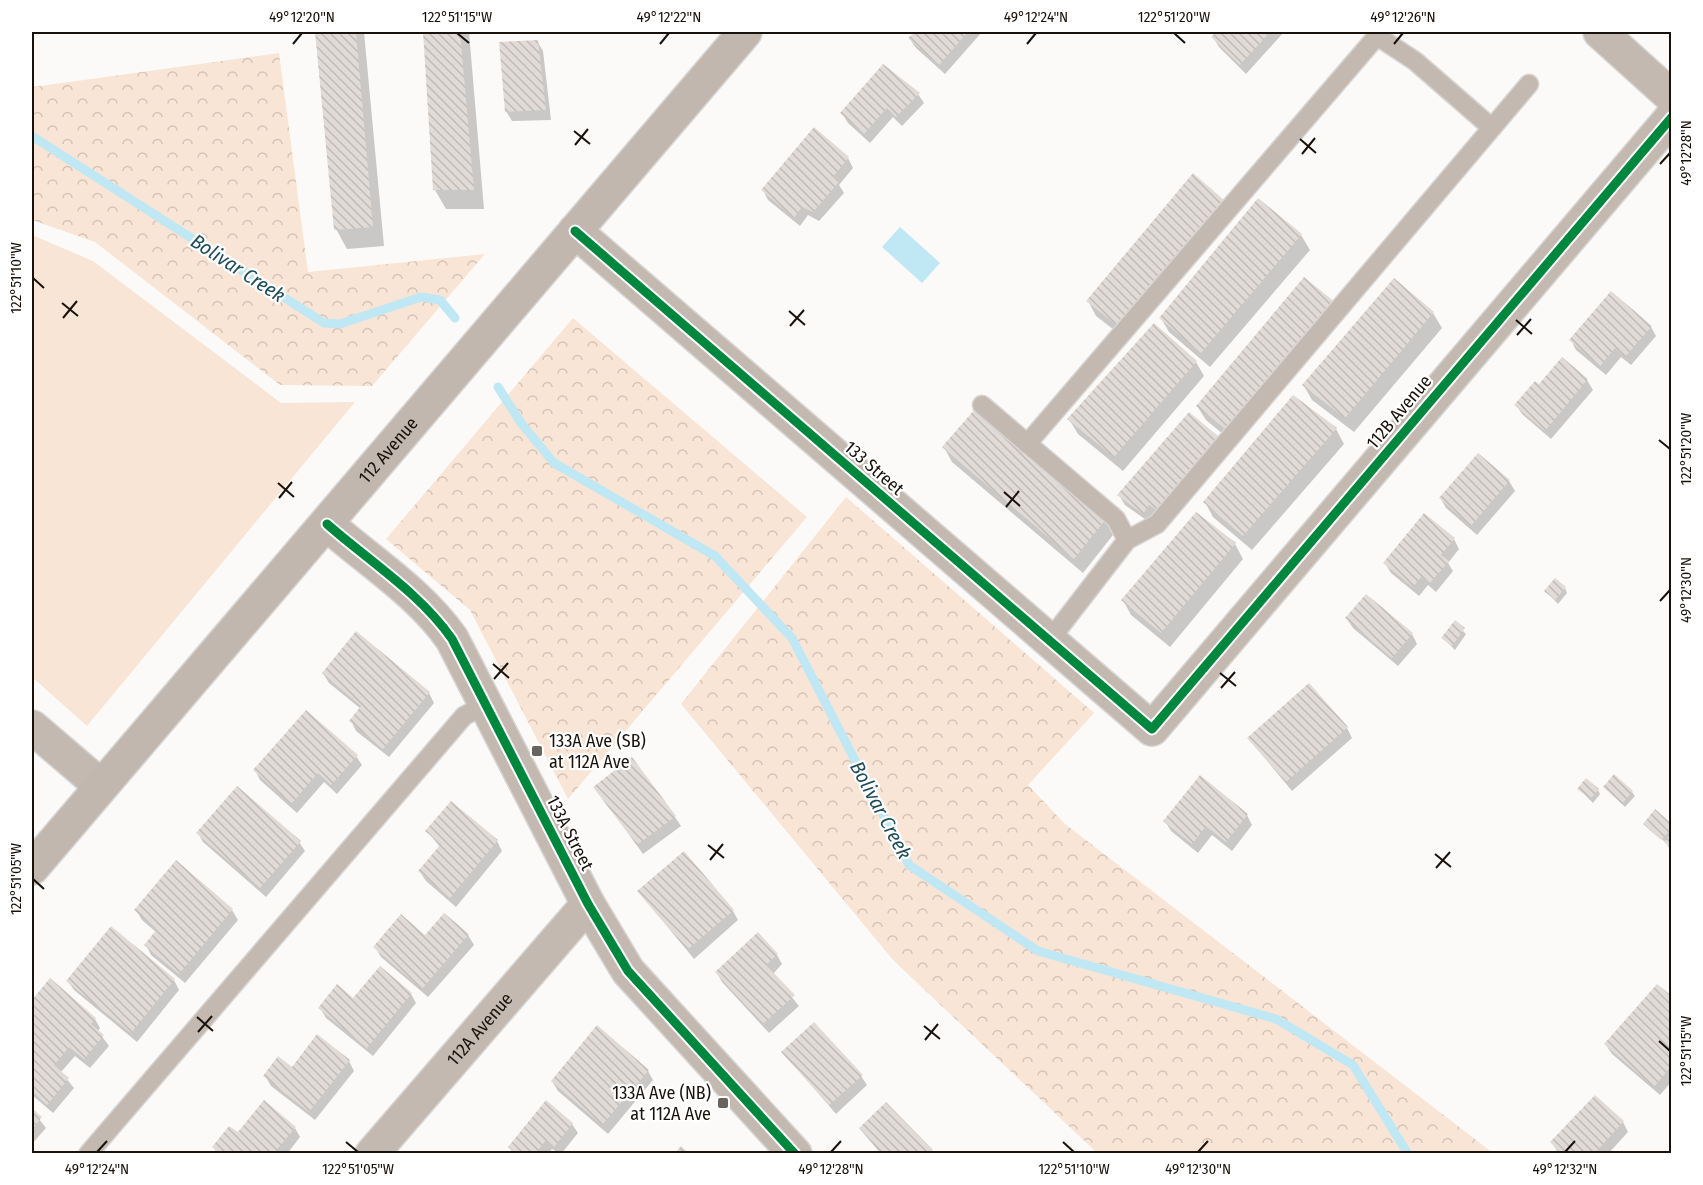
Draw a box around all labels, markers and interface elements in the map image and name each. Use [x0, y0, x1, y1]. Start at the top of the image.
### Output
text: 49°12'20"N [269, 8, 335, 26]
text: 122°51'15"W [422, 8, 492, 26]
text: 49°12'22"N [637, 8, 701, 26]
text: 49°12'24"N [1004, 8, 1068, 26]
text: 122°51'20"W [1138, 8, 1210, 26]
text: 49°12'26"N [1370, 8, 1436, 26]
text: 49°12'28"N [1677, 120, 1695, 186]
water label: Bolivar Creek [186, 229, 290, 307]
text: 122°51'10"W [7, 242, 25, 314]
street label: 112B Avenue [1362, 370, 1436, 454]
street label: 112 Avenue [354, 413, 423, 488]
text: 122°51'20"W [1677, 413, 1695, 485]
street label: 133 Street [840, 436, 908, 500]
text: 49°12'30"N [1677, 557, 1695, 623]
place label: 133A Ave (SB) at 112A Ave [549, 730, 646, 773]
marker: 133A Ave (SB) at 112A Ave [530, 744, 544, 758]
water label: Bolivar Creek [845, 757, 917, 863]
street label: 133A Street [542, 792, 598, 874]
text: 122°51'05"W [7, 843, 25, 915]
street label: 112A Avenue [442, 988, 518, 1070]
text: 122°51'15"W [1677, 1016, 1695, 1086]
place label: 133A Ave (NB) at 112A Ave [612, 1082, 711, 1125]
marker: 133A Ave (NB) at 112A Ave [716, 1096, 730, 1110]
text: 49°12'24"N [65, 1160, 129, 1178]
text: 122°51'05"W [322, 1160, 394, 1178]
text: 49°12'28"N [798, 1160, 864, 1178]
text: 122°51'10"W [1038, 1160, 1110, 1178]
text: 49°12'30"N [1165, 1160, 1231, 1178]
text: 49°12'32"N [1533, 1160, 1597, 1178]

